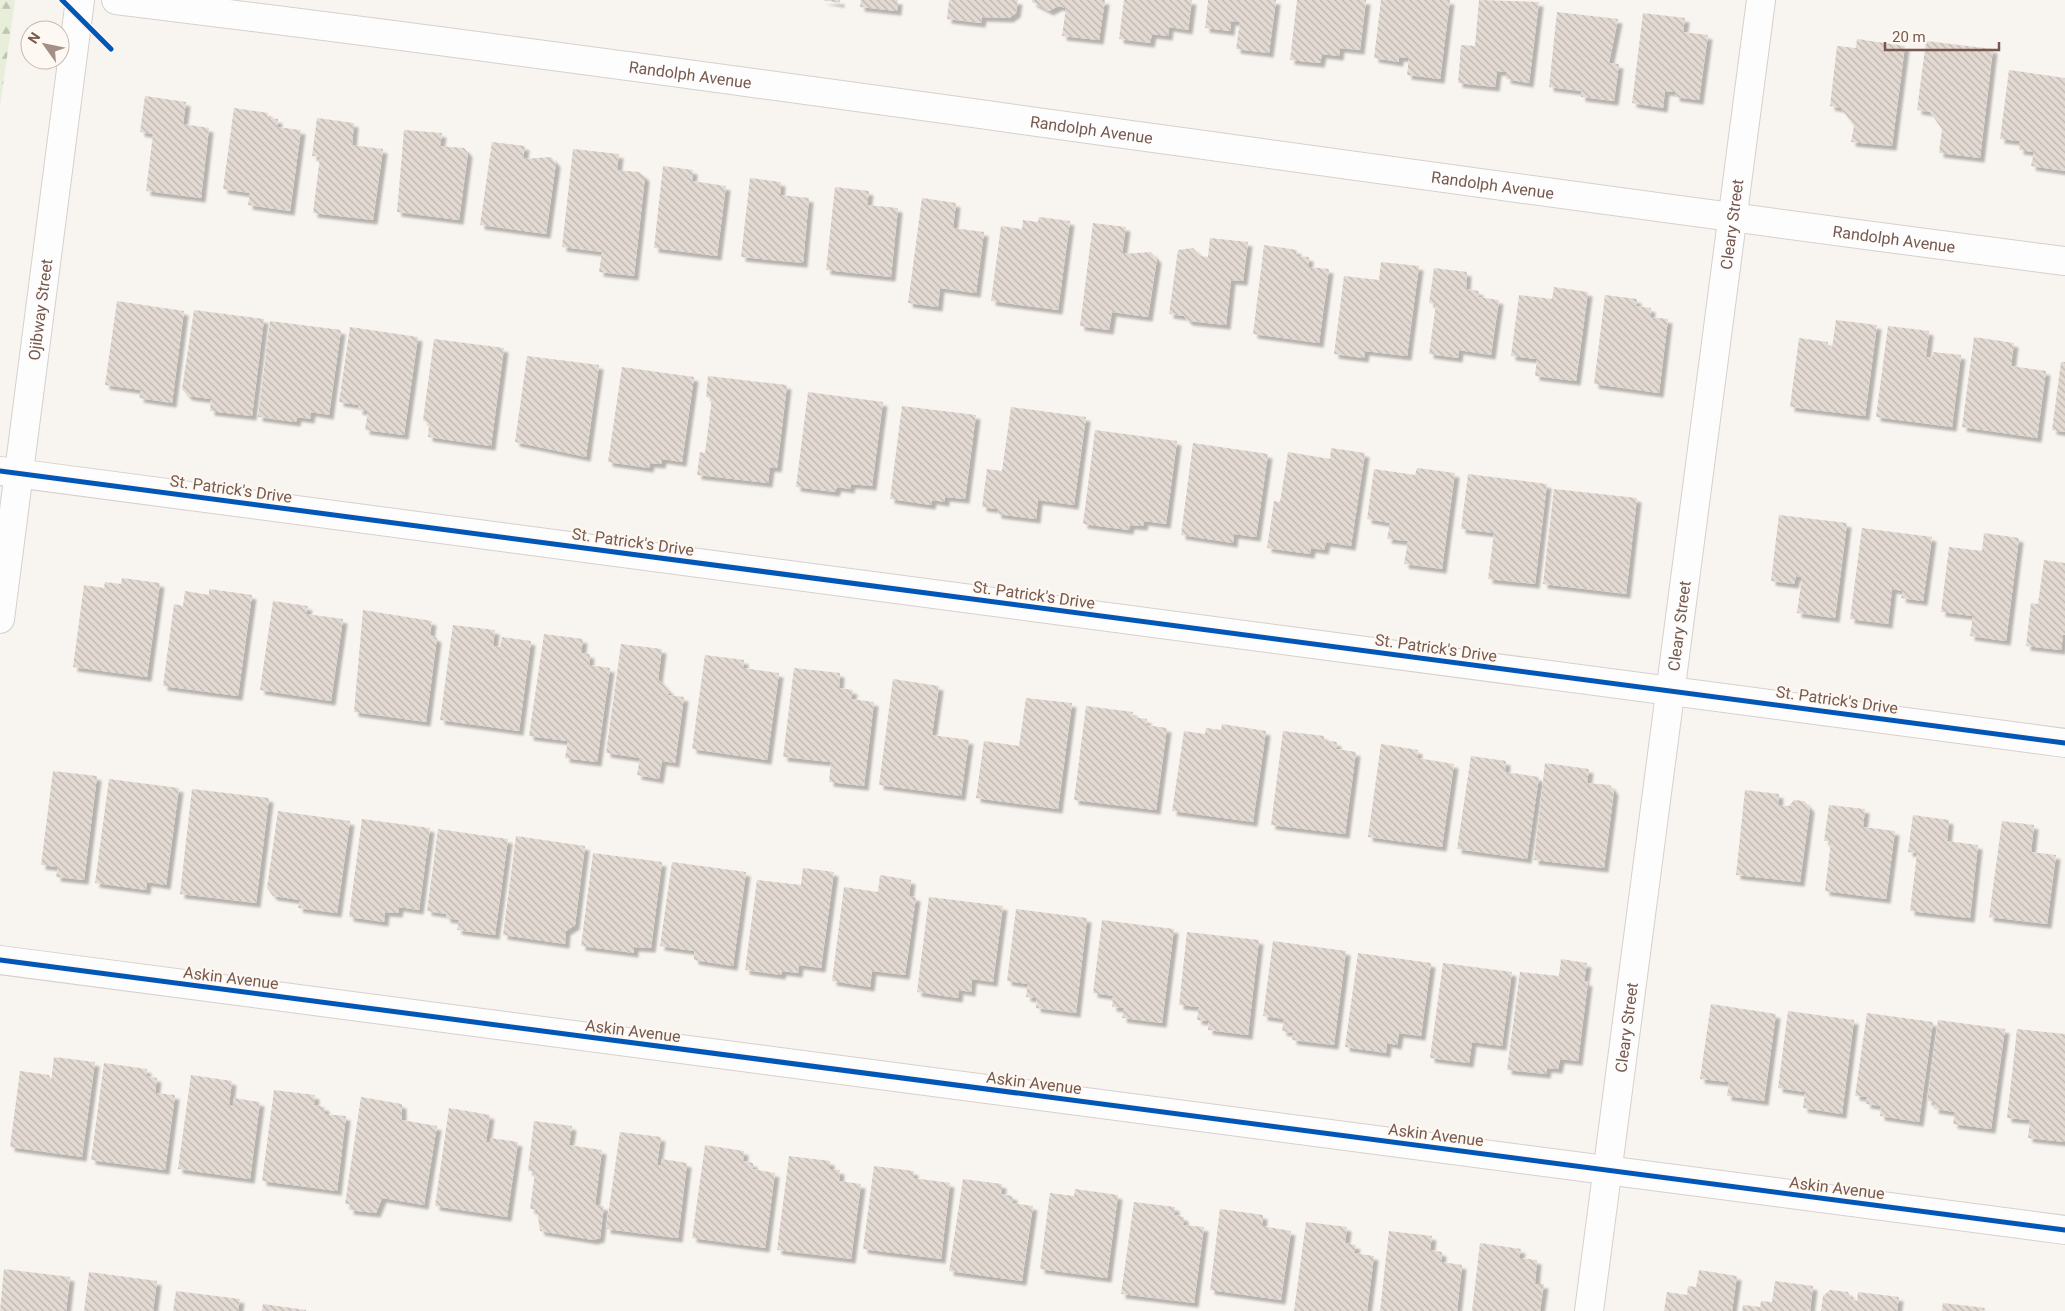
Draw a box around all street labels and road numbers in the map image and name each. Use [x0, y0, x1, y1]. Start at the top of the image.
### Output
street label: Randolph Avenue [628, 57, 753, 92]
street label: Randolph Avenue [1029, 112, 1154, 147]
street label: Randolph Avenue [1430, 167, 1555, 203]
street label: Cleary Street [1716, 178, 1747, 271]
street label: Randolph Avenue [1832, 221, 1957, 256]
street label: Ojibway Street [24, 258, 56, 361]
street label: St. Patrick's Drive [169, 471, 293, 507]
street label: St. Patrick's Drive [571, 524, 695, 560]
street label: St. Patrick's Drive [972, 577, 1096, 613]
street label: Cleary Street [1664, 580, 1694, 672]
street label: St. Patrick's Drive [1374, 630, 1498, 666]
street label: St. Patrick's Drive [1775, 682, 1899, 718]
street label: Askin Avenue [182, 963, 280, 993]
street label: Cleary Street [1611, 981, 1642, 1074]
street label: Askin Avenue [584, 1016, 682, 1046]
street label: Askin Avenue [985, 1068, 1083, 1098]
street label: Askin Avenue [1387, 1120, 1485, 1150]
street label: Askin Avenue [1788, 1173, 1886, 1203]

